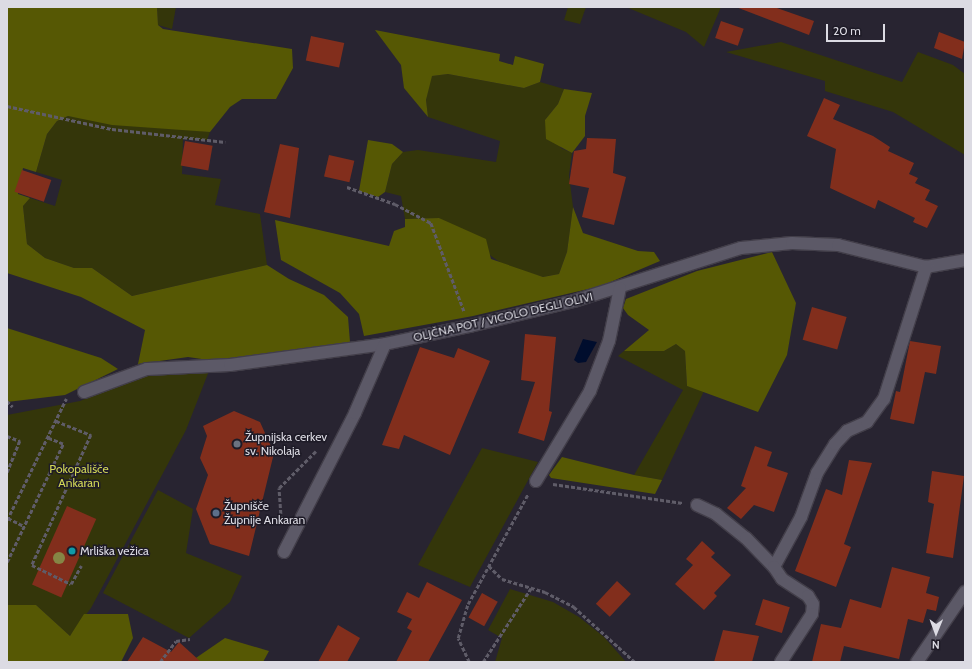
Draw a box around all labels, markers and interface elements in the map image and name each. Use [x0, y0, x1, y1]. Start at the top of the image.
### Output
scale bar [828, 16, 887, 42]
text: 20 m [833, 23, 861, 38]
street label: OLJČNA POT / VICOLO DEGLI OLIVI [412, 289, 594, 345]
place label: Župnijska cerkev sv. Nikolaja [245, 430, 327, 458]
marker: Župnijska cerkev sv. Nikolaja [232, 439, 242, 449]
park label: Pokopališče Ankaran [49, 462, 109, 490]
place label: Župnišče Župnije Ankaran [224, 499, 305, 527]
marker: Župnišče Župnije Ankaran [211, 508, 221, 518]
place label: Mrliška vežica [80, 544, 149, 558]
marker: Mrliška vežica [67, 546, 77, 556]
north arrow [916, 613, 956, 653]
text: N [932, 638, 940, 652]

